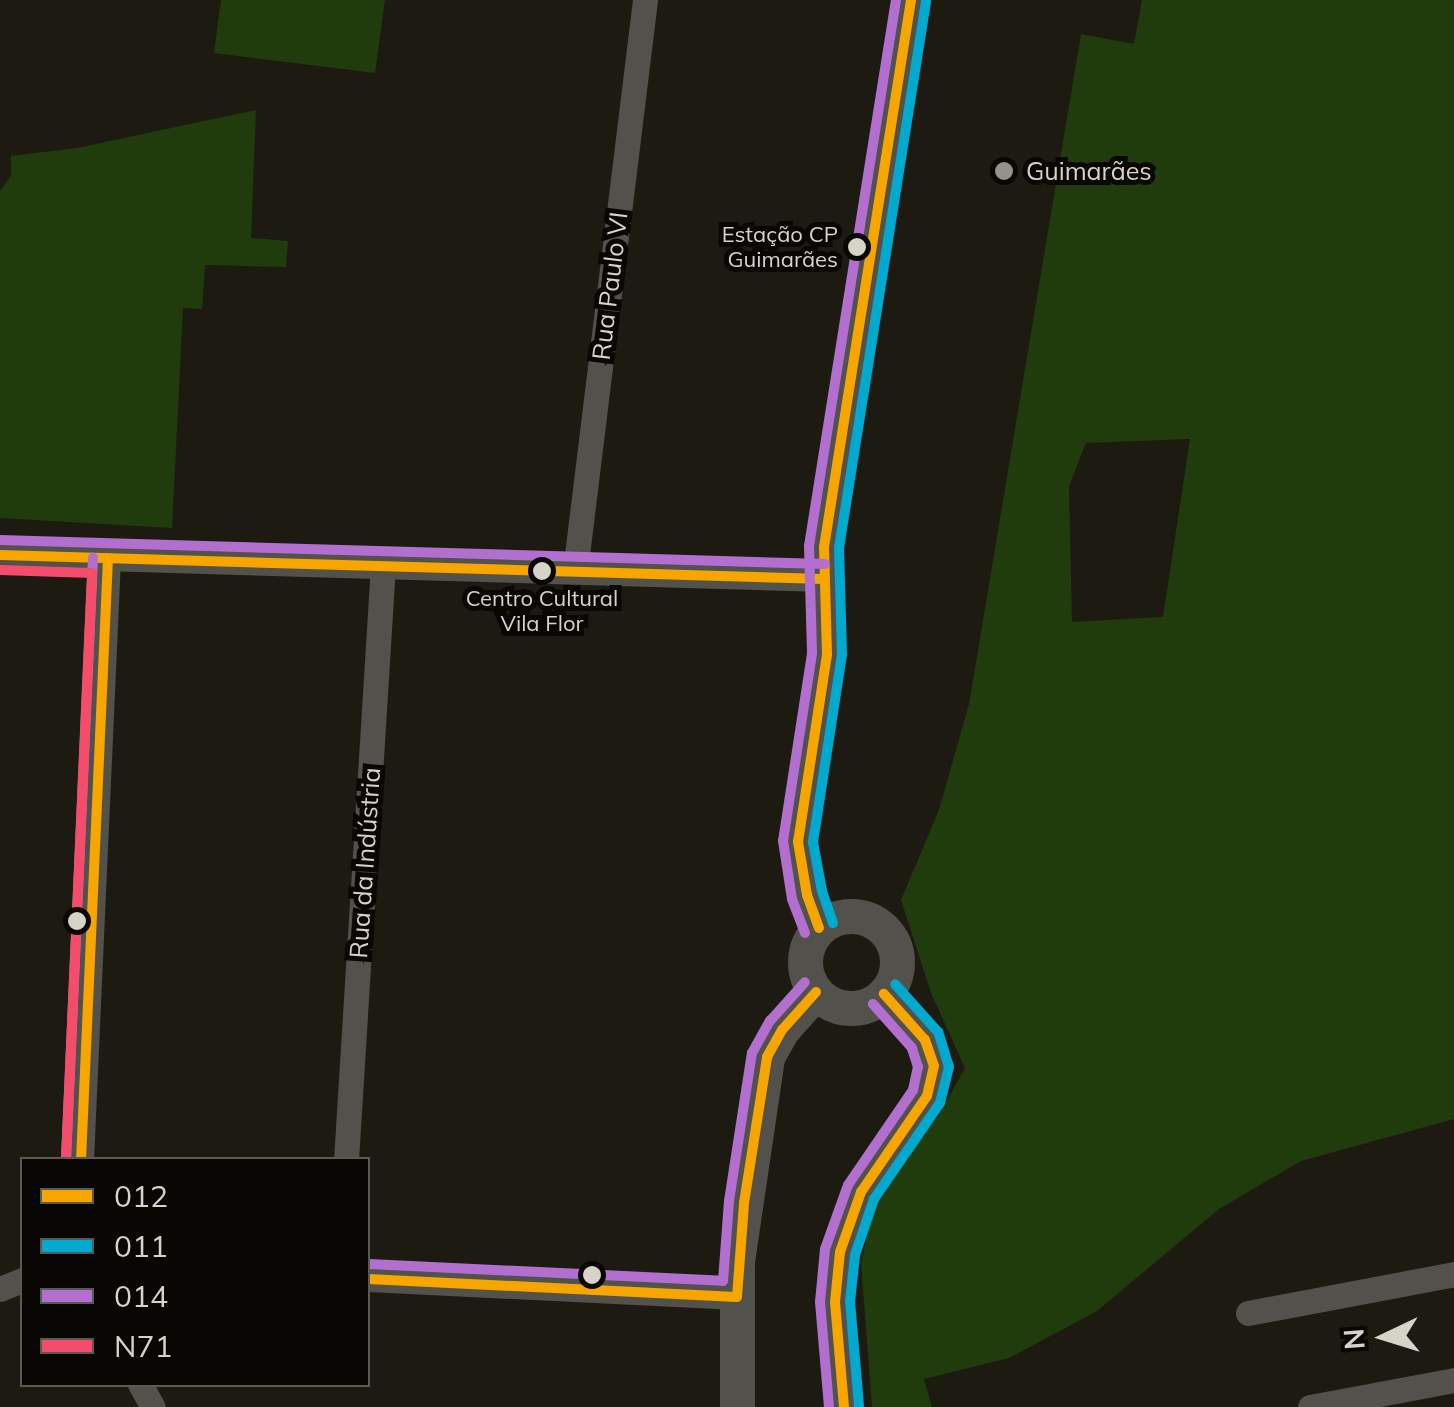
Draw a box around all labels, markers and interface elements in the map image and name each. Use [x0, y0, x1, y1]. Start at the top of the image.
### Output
place label: Guimarães [1026, 156, 1152, 186]
marker: Guimarães [991, 158, 1017, 184]
street label: Rua Paulo VI [586, 210, 634, 362]
place label: Estação CP Guimarães [722, 221, 838, 272]
marker: Estação CP Guimarães [847, 237, 867, 257]
marker: Centro Cultural Vila Flor [532, 561, 552, 581]
place label: Centro Cultural Vila Flor [466, 585, 618, 636]
street label: Rua da Indústria [343, 766, 387, 960]
unlabelled marker [67, 911, 87, 931]
legend [20, 1157, 370, 1387]
text: 012 [114, 1177, 168, 1215]
text: 011 [114, 1227, 168, 1265]
unlabelled marker [582, 1265, 602, 1285]
text: 014 [114, 1277, 168, 1315]
north arrow [1334, 1287, 1434, 1387]
text: N71 [114, 1327, 172, 1365]
text: N [1335, 1327, 1372, 1351]

